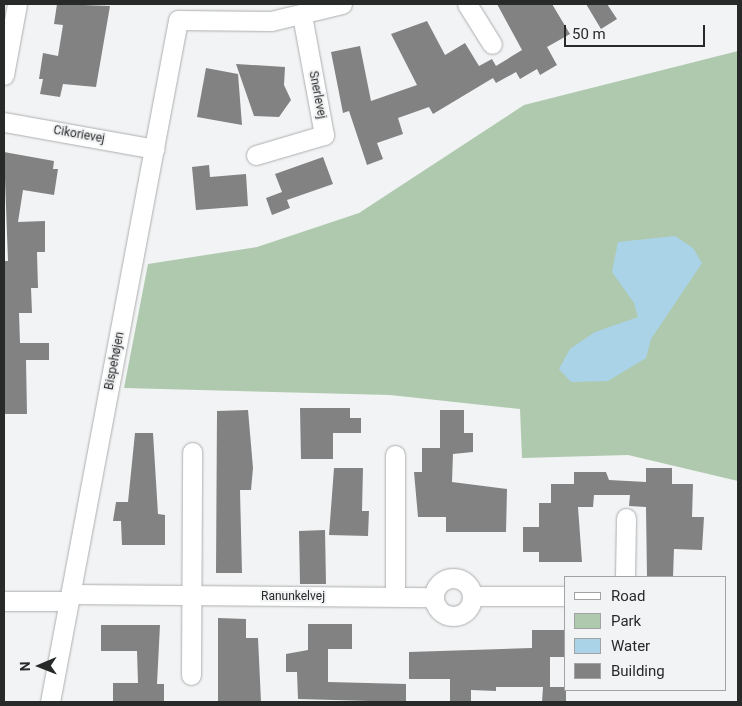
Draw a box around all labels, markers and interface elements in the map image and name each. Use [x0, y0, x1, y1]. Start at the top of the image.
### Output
scale bar [567, 15, 708, 47]
text: 50 m [572, 25, 606, 43]
street label: Snerlevej [305, 70, 329, 120]
street label: Cikorievej [52, 123, 106, 147]
street label: Bispehøjen [102, 331, 128, 391]
legend [564, 576, 727, 691]
text: Road [611, 587, 645, 605]
street label: Ranunkelvej [261, 590, 325, 604]
text: Park [611, 612, 641, 630]
text: Water [611, 637, 650, 655]
north arrow [15, 641, 65, 691]
text: N [17, 661, 33, 671]
text: Building [611, 662, 665, 680]

